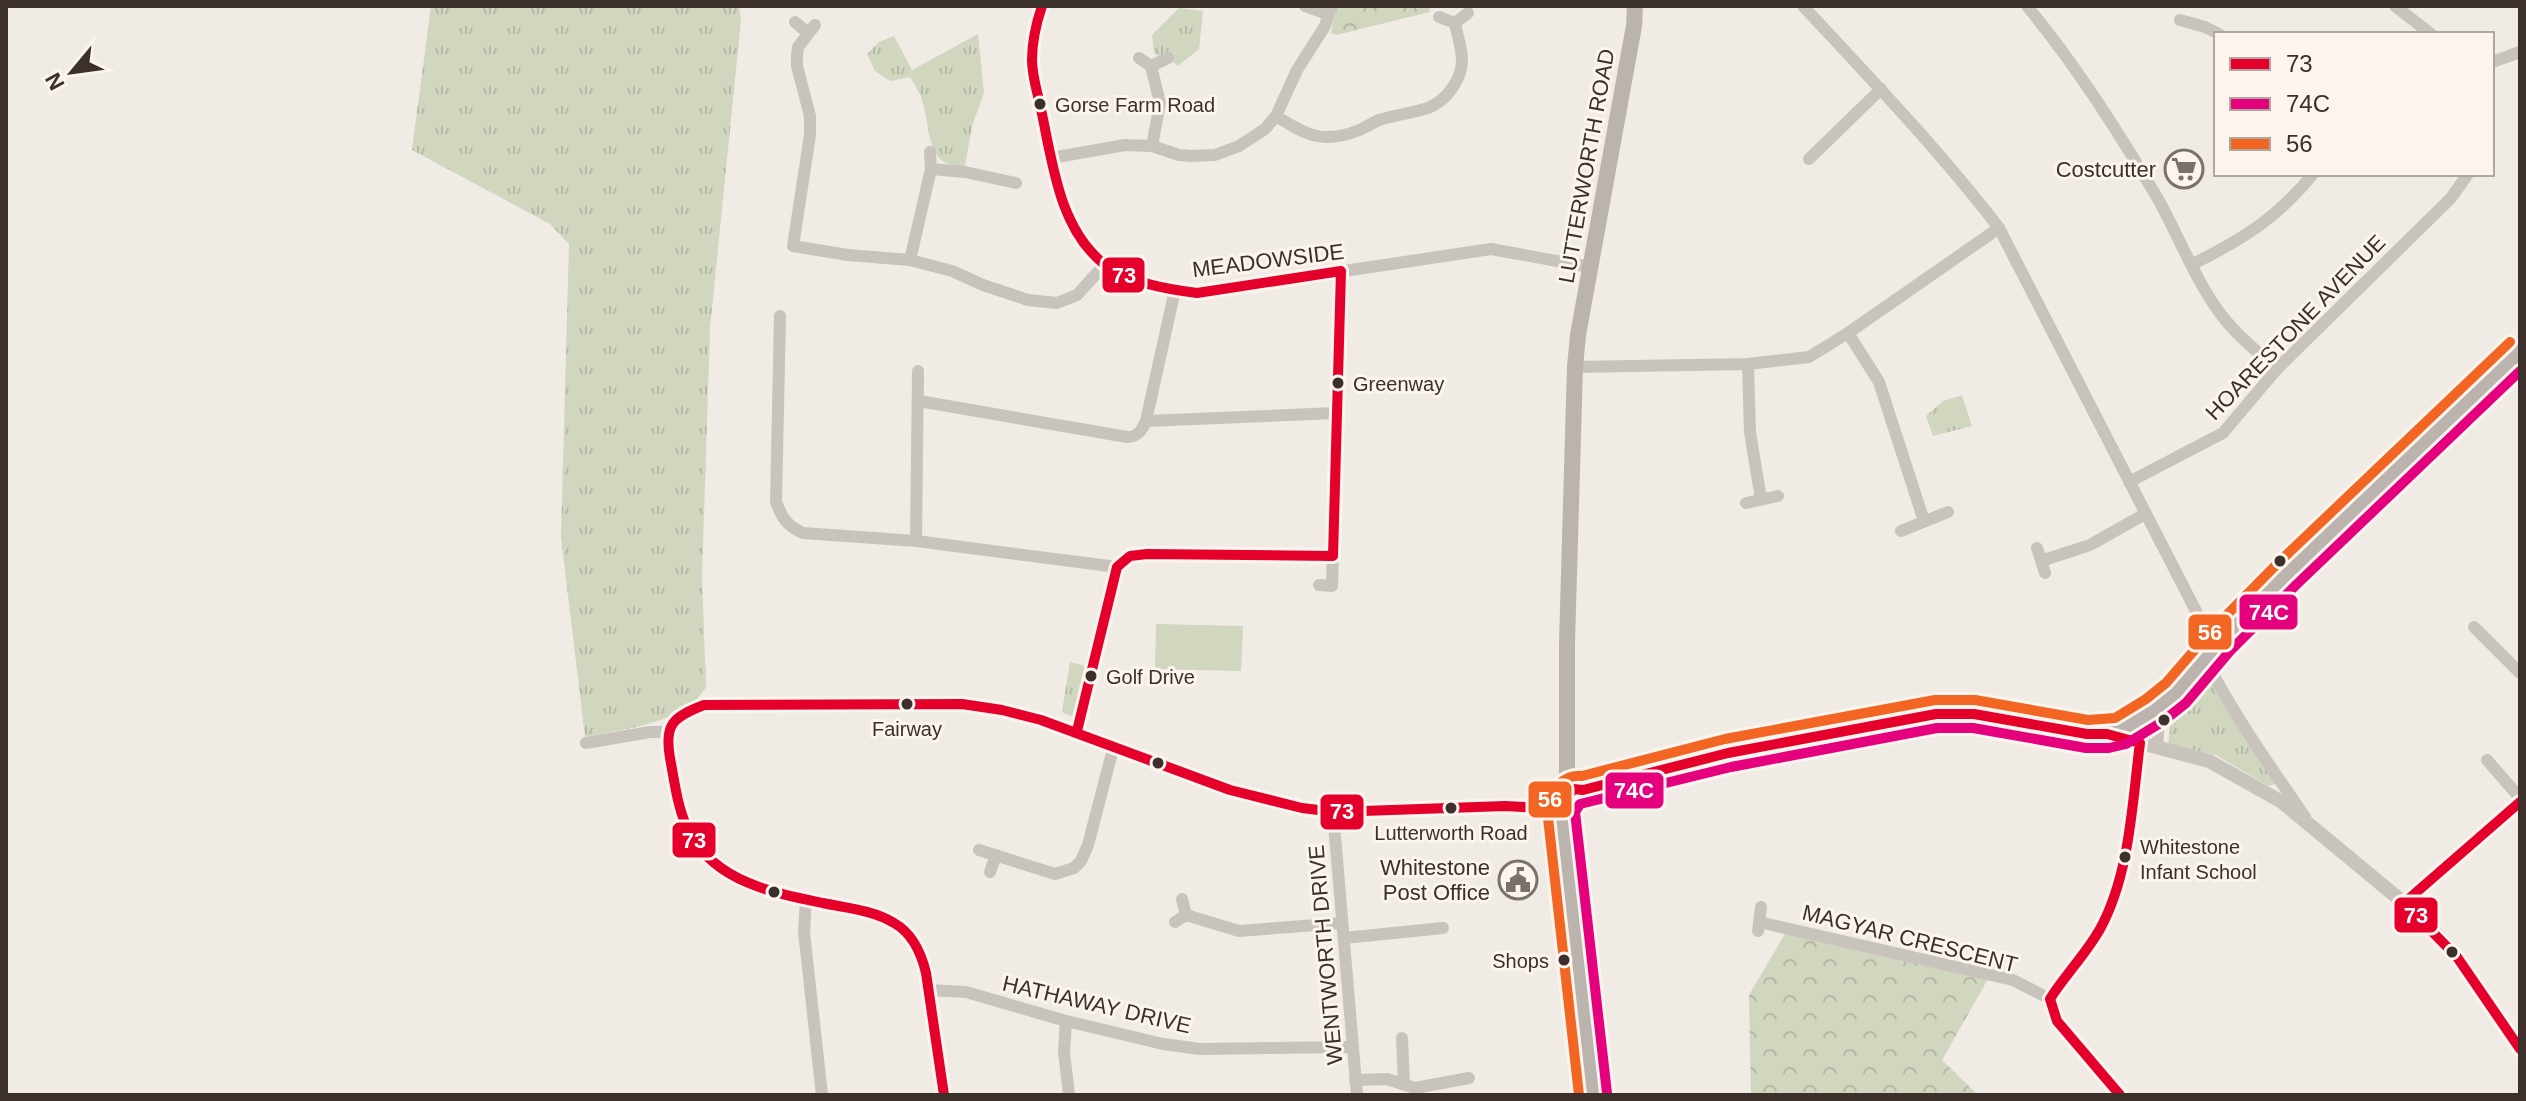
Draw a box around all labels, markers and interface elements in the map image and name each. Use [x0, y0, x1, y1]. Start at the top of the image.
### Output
north arrow [32, 32, 112, 112]
legend [2214, 32, 2494, 176]
street label: LUTTERWORTH ROAD [1554, 47, 1619, 285]
text: 73 [2286, 50, 2313, 77]
text: N [40, 68, 70, 94]
text: 74C [2286, 90, 2330, 117]
place label: Gorse Farm Road [1055, 94, 1215, 116]
marker: Gorse Farm Road [1032, 96, 1048, 112]
text: 56 [2286, 130, 2313, 157]
supermarket icon: Costcutter [2163, 148, 2205, 190]
place label: Costcutter [2056, 157, 2156, 182]
street label: HOARESTONE AVENUE [2200, 230, 2390, 425]
street label: MEADOWSIDE [1191, 239, 1345, 282]
line badge: 73 [1101, 256, 1146, 294]
text: 73 [1112, 263, 1136, 288]
place label: Greenway [1353, 373, 1444, 395]
marker: Greenway [1330, 375, 1346, 391]
unlabelled marker [2272, 553, 2288, 569]
line badge: 74C [2238, 593, 2299, 631]
text: 74C [2249, 600, 2289, 625]
line badge: 56 [2187, 613, 2233, 651]
text: 56 [2198, 620, 2222, 645]
place label: Golf Drive [1106, 666, 1195, 688]
marker: Golf Drive [1083, 668, 1099, 684]
marker: Fairway [899, 696, 915, 712]
unlabelled marker [2156, 712, 2172, 728]
place label: Fairway [872, 718, 942, 740]
unlabelled marker [1150, 755, 1166, 771]
line badge: 74C [1604, 771, 1665, 810]
text: 74C [1614, 778, 1654, 803]
line badge: 56 [1527, 780, 1573, 819]
text: 56 [1538, 787, 1562, 812]
line badge: 73 [1319, 793, 1365, 831]
text: 73 [1330, 799, 1354, 824]
marker: Lutterworth Road [1443, 800, 1459, 816]
line badge: 73 [671, 821, 717, 859]
place label: Lutterworth Road [1374, 822, 1528, 844]
text: 73 [682, 828, 706, 853]
place label: Whitestone Infant School [2140, 836, 2257, 883]
street label: WENTWORTH DRIVE [1303, 844, 1348, 1066]
marker: Whitestone Infant School [2117, 849, 2133, 865]
place label: Whitestone Post Office [1380, 855, 1490, 905]
public building icon: Whitestone Post Office [1497, 859, 1539, 901]
unlabelled marker [766, 884, 782, 900]
line badge: 73 [2393, 896, 2439, 934]
street label: MAGYAR CRESCENT [1800, 900, 2020, 977]
text: 73 [2404, 903, 2428, 928]
unlabelled marker [2444, 944, 2460, 960]
place label: Shops [1492, 950, 1549, 972]
marker: Shops [1556, 952, 1572, 968]
street label: HATHAWAY DRIVE [1000, 971, 1194, 1038]

